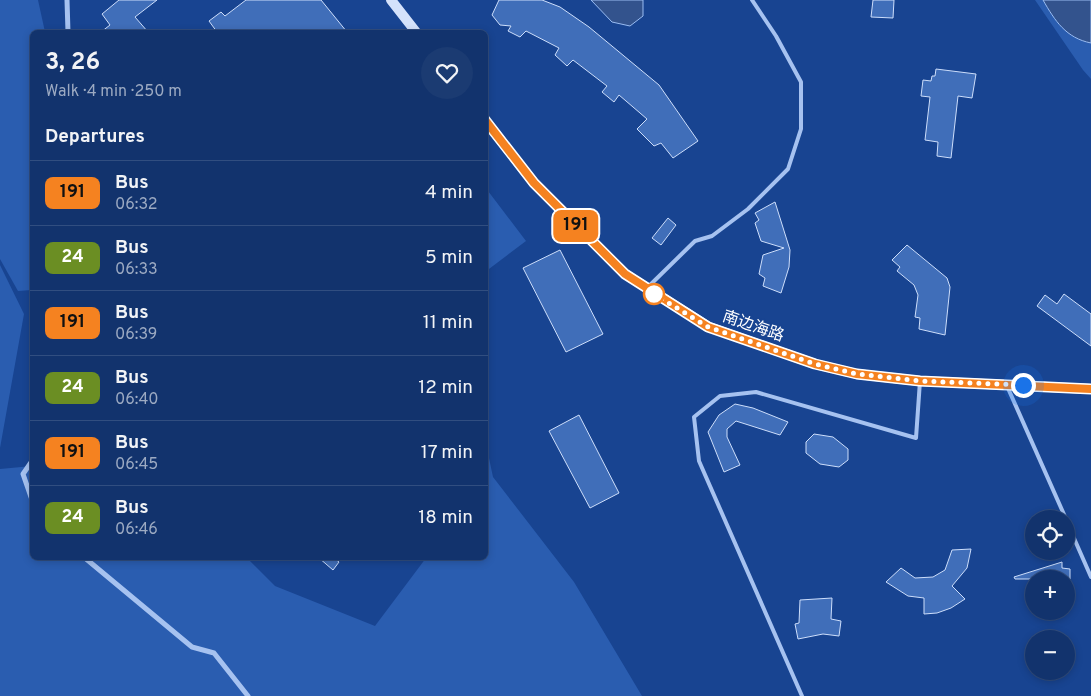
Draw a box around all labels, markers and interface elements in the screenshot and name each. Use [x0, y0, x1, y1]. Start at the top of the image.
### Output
button: heart [421, 47, 473, 99]
text: 3, 26 [45, 48, 100, 78]
text: Walk · 4 min · 250 m [45, 82, 182, 102]
text: Departures [45, 125, 145, 149]
text: Bus [115, 171, 149, 195]
text: 191 [60, 181, 85, 204]
text: 4 min [425, 181, 473, 205]
text: 06:32 [115, 195, 158, 215]
line badge: 191 [547, 210, 605, 242]
text: 191 [563, 214, 589, 237]
text: Bus [115, 236, 149, 260]
text: 24 [61, 246, 84, 269]
text: 5 min [425, 246, 473, 270]
text: 06:33 [115, 260, 158, 280]
unlabelled marker [643, 283, 665, 305]
text: Bus [115, 301, 149, 325]
street label: 南边海路 [719, 307, 787, 347]
text: 191 [60, 311, 85, 334]
text: 11 min [423, 311, 473, 335]
text: 06:39 [115, 325, 157, 345]
text: Bus [115, 366, 149, 390]
your location [1011, 373, 1036, 398]
text: 24 [61, 376, 84, 399]
text: 12 min [418, 376, 473, 400]
text: 06:40 [115, 390, 159, 410]
text: Bus [115, 431, 149, 455]
text: 191 [60, 441, 85, 464]
text: 17 min [421, 441, 473, 465]
text: 06:45 [115, 455, 158, 475]
text: Bus [115, 496, 149, 520]
text: 24 [61, 506, 84, 529]
text: 18 min [418, 506, 473, 530]
map controls [1025, 510, 1075, 680]
button: locate [1025, 510, 1075, 560]
text: 06:46 [115, 520, 158, 540]
button: + [1025, 570, 1075, 620]
button: − [1025, 630, 1075, 680]

